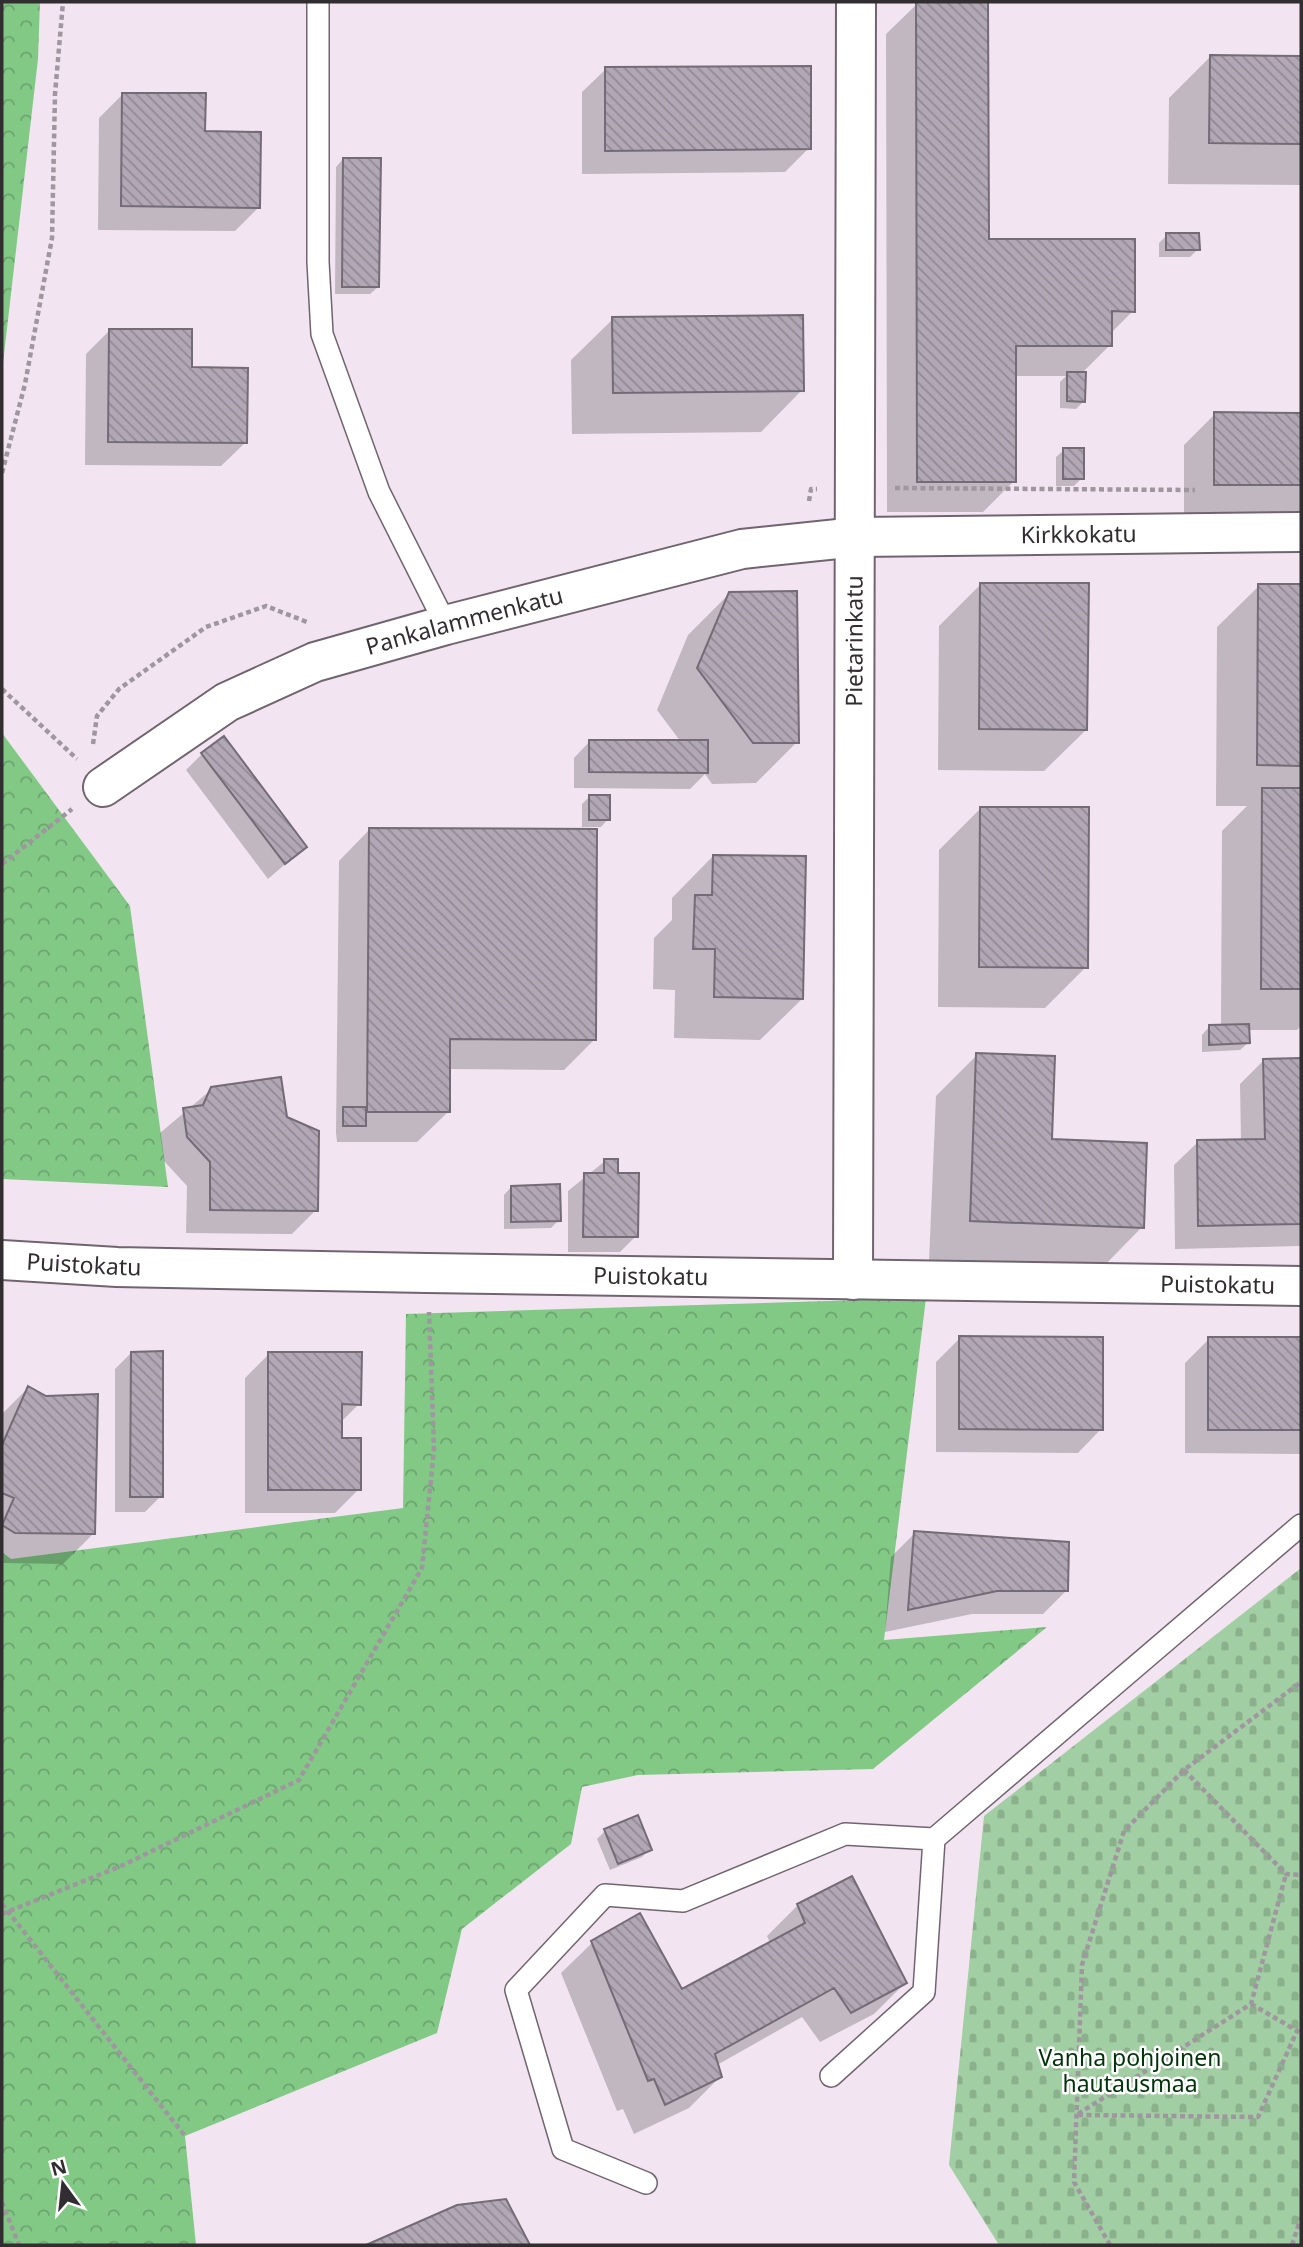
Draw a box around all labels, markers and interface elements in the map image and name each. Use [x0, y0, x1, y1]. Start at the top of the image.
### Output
street label: Kirkkokatu [1020, 517, 1137, 550]
street label: Pietarinkatu [837, 575, 870, 707]
street label: Pankalammenkatu [362, 579, 566, 662]
street label: Puistokatu [26, 1245, 142, 1282]
street label: Puistokatu [593, 1258, 708, 1292]
street label: Puistokatu [1160, 1267, 1275, 1301]
park label: Vanha pohjoinen hautausmaa [1038, 2041, 1222, 2099]
north arrow [28, 2149, 98, 2219]
text: N [48, 2153, 69, 2182]

